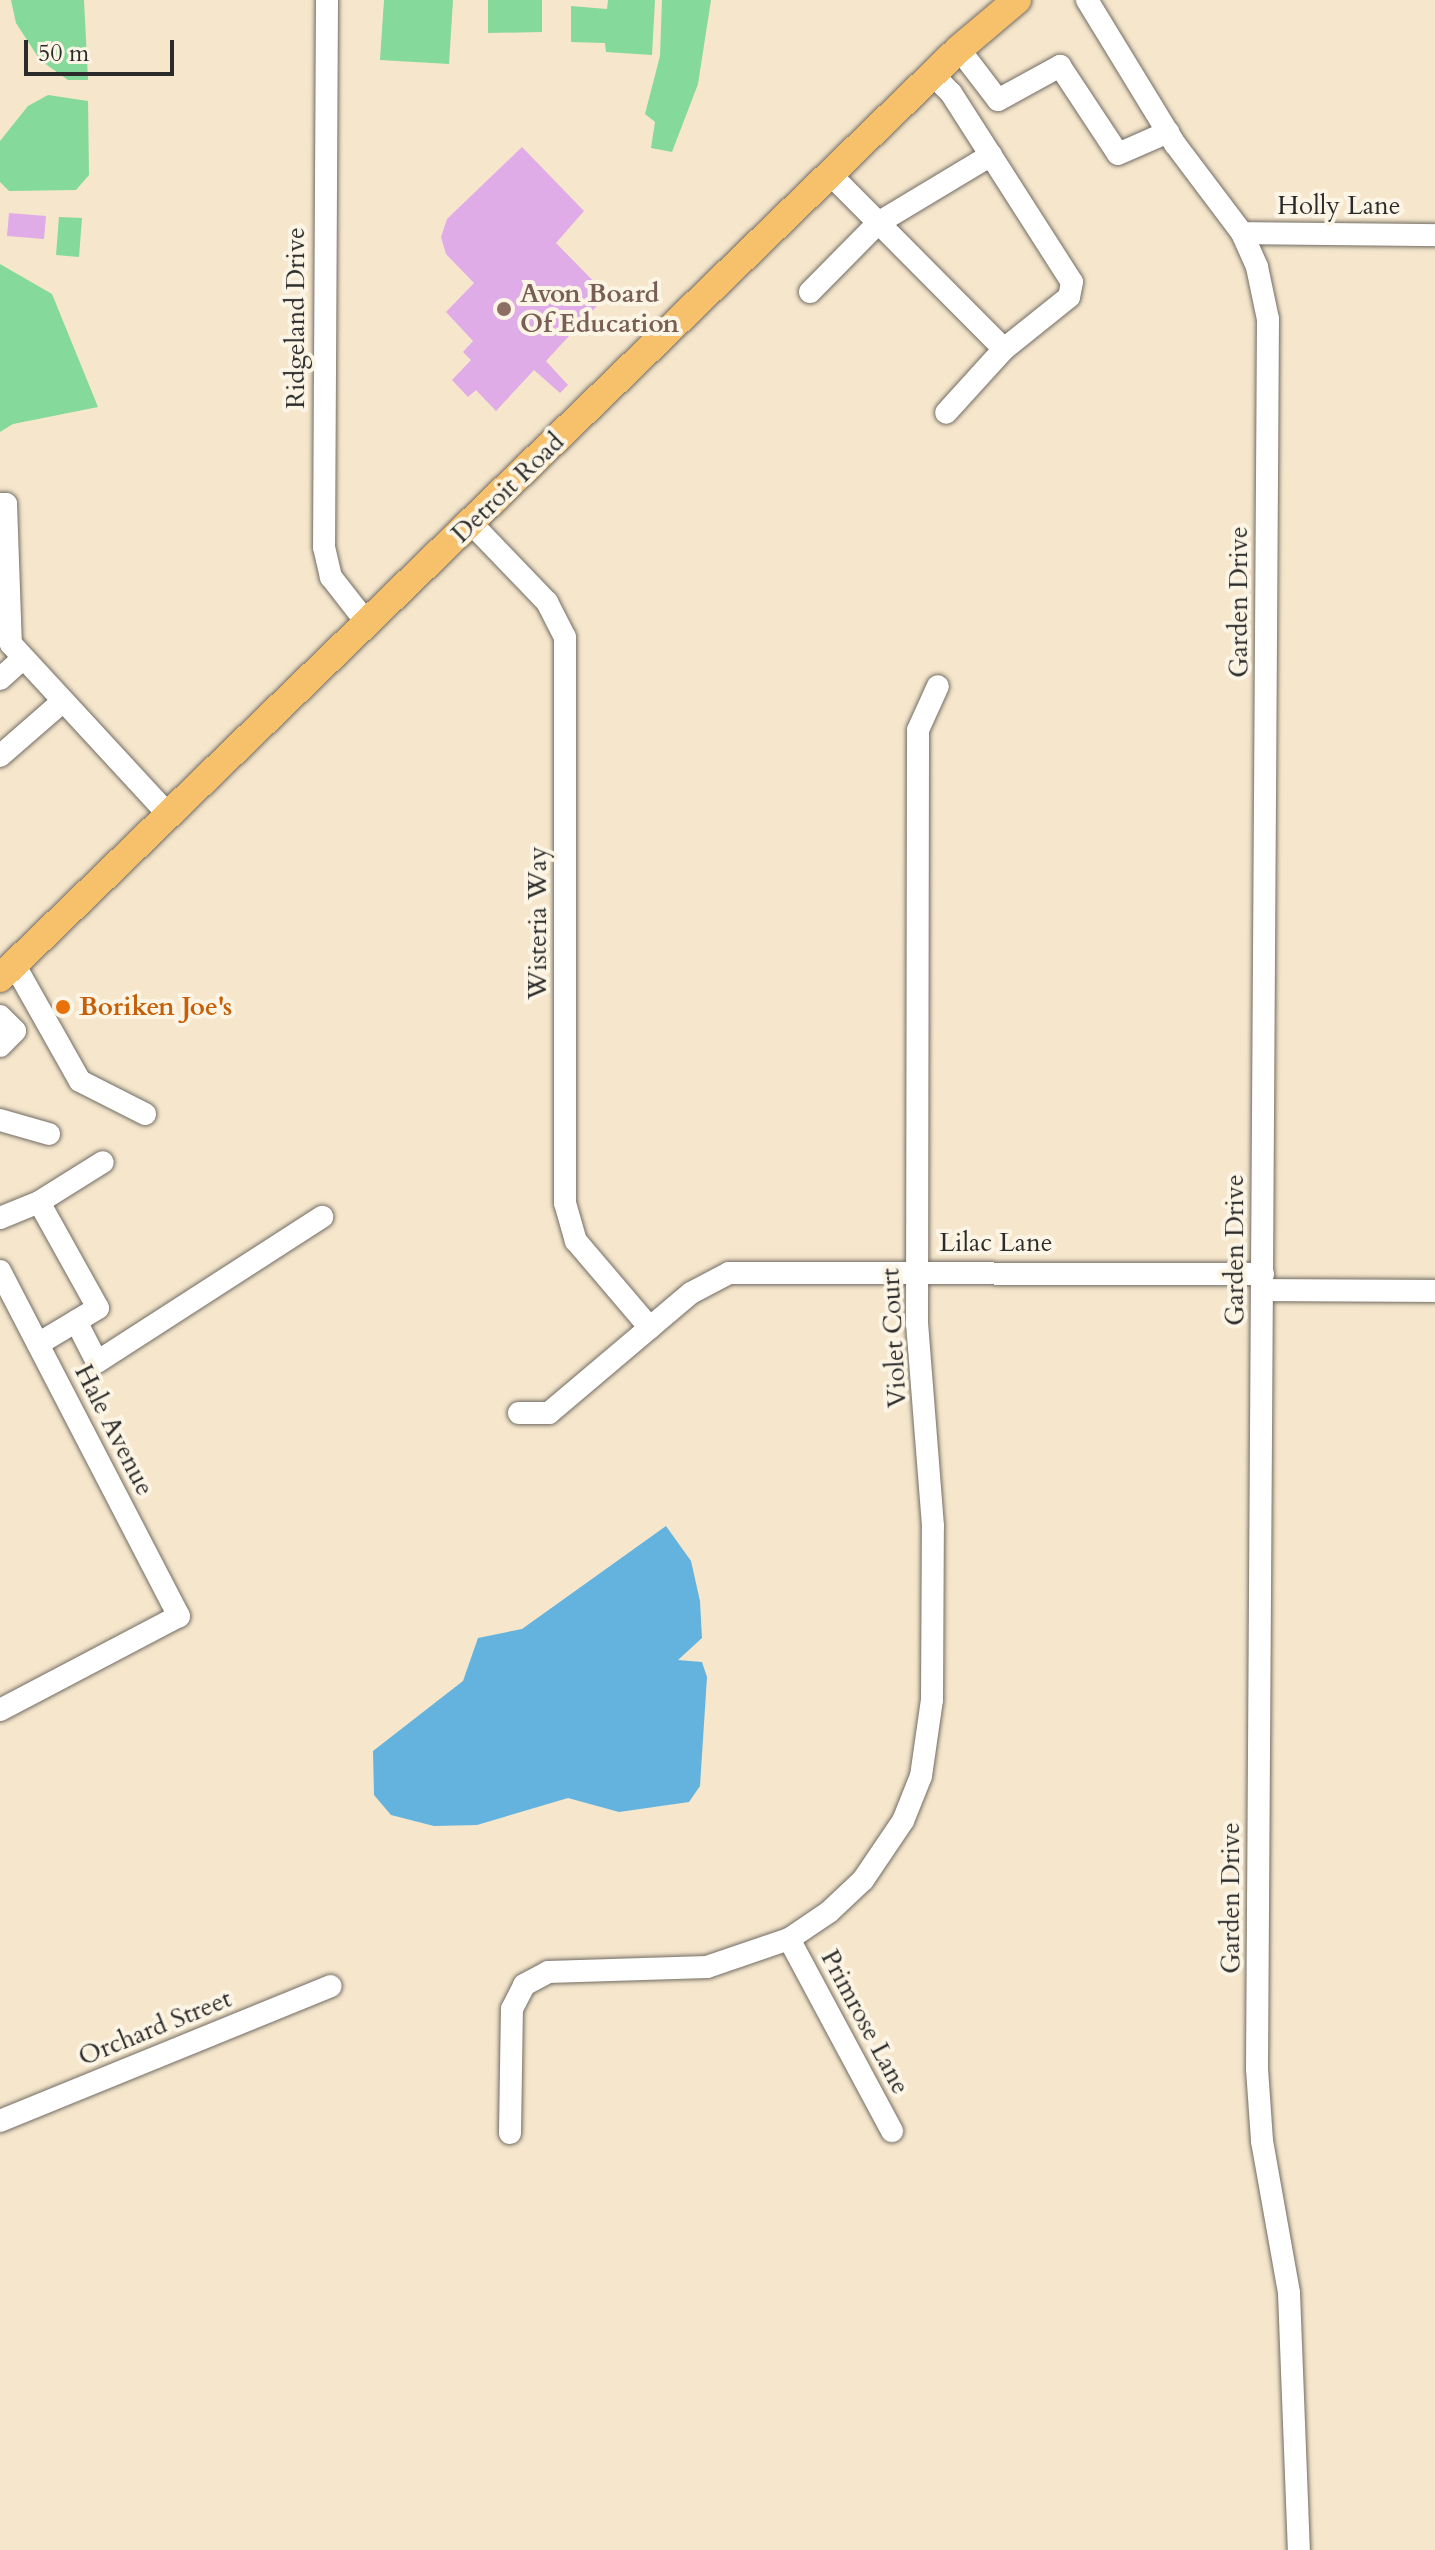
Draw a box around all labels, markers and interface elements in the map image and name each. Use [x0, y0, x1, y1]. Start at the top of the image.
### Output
scale bar [28, 24, 178, 74]
text: 50 m [38, 37, 89, 70]
street label: Holly Lane [1277, 190, 1401, 222]
street label: Ridgeland Drive [280, 227, 312, 409]
place label: Avon Board Of Education [520, 278, 679, 340]
marker: Avon Board Of Education [495, 300, 513, 318]
street label: Detroit Road [445, 427, 571, 549]
street label: Garden Drive [1223, 526, 1255, 678]
street label: Wisteria Way [522, 846, 554, 1000]
place label: Boriken Joe's [79, 991, 232, 1023]
marker: Boriken Joe's [54, 998, 72, 1016]
street label: Garden Drive [1219, 1174, 1251, 1326]
street label: Lilac Lane [939, 1227, 1053, 1259]
street label: Violet Court [875, 1267, 913, 1409]
street label: Hale Avenue [68, 1359, 160, 1501]
street label: Garden Drive [1215, 1822, 1247, 1974]
street label: Primrose Lane [814, 1945, 916, 2099]
street label: Orchard Street [74, 1983, 236, 2073]

